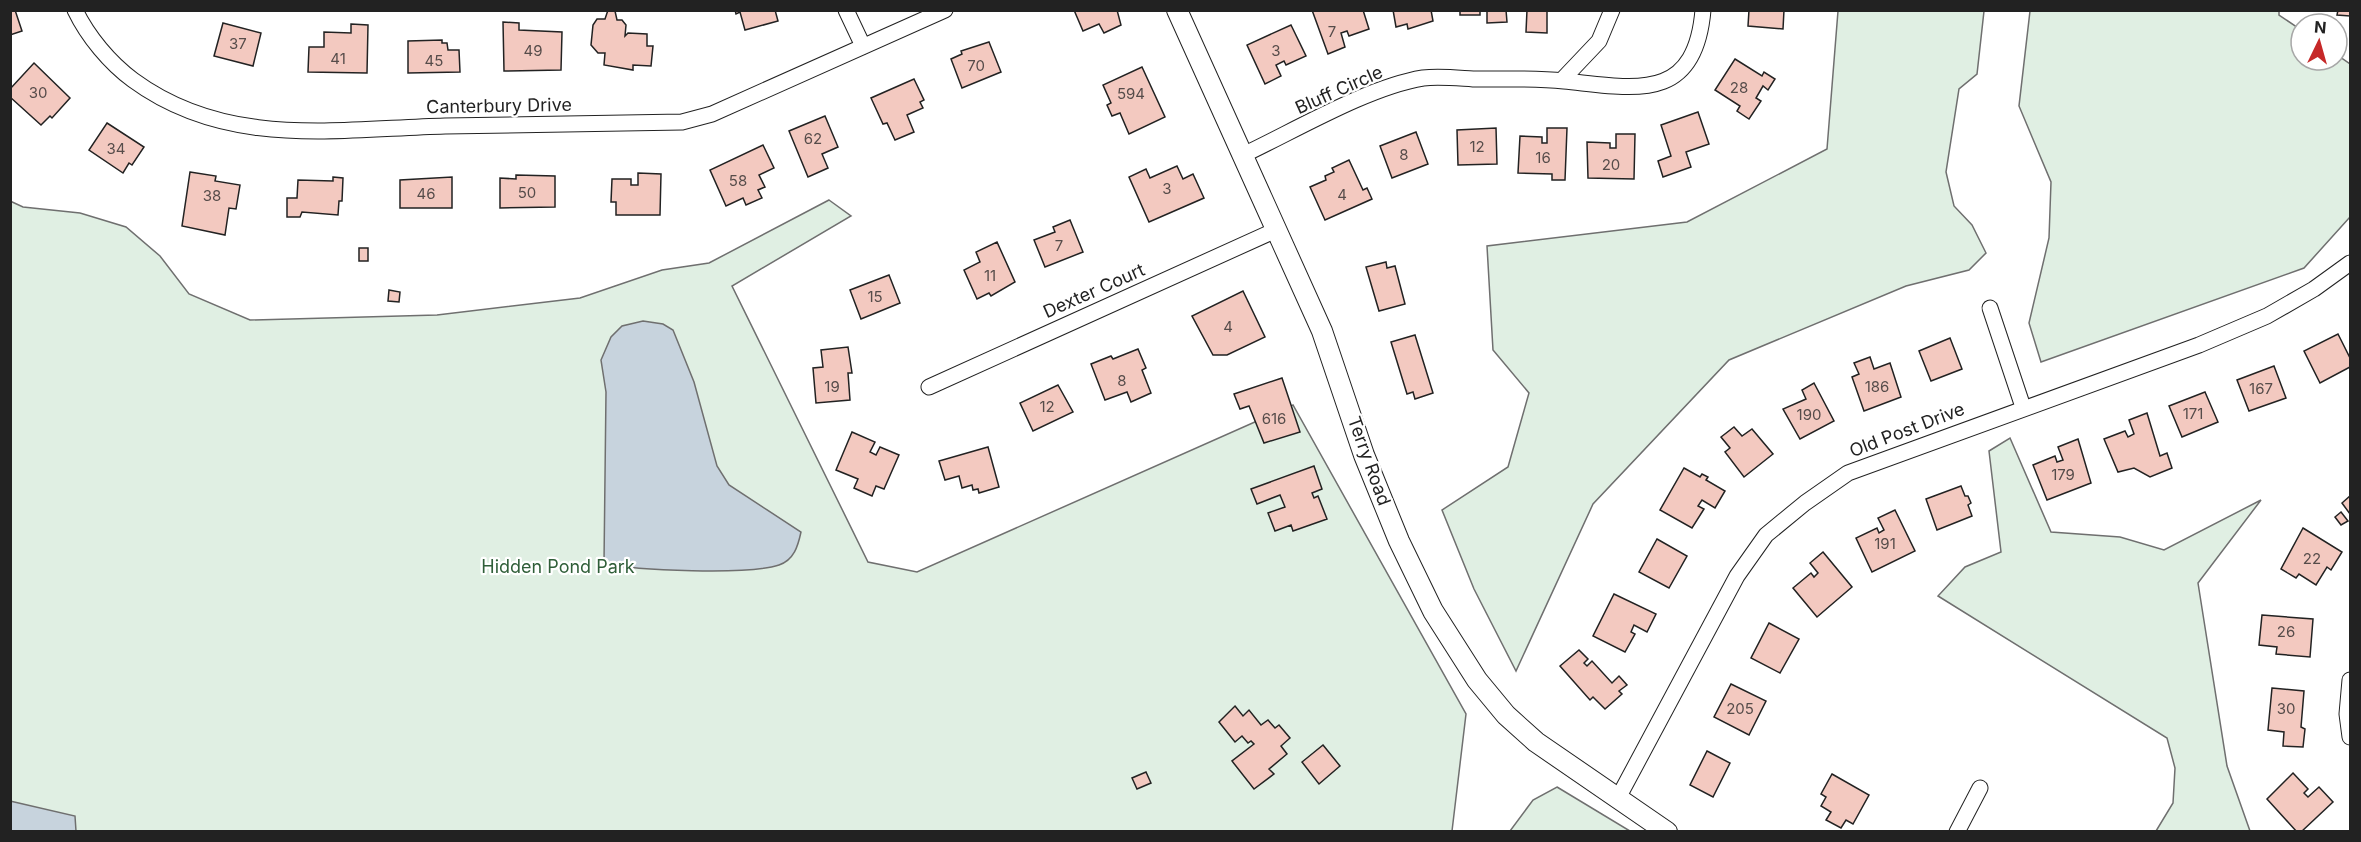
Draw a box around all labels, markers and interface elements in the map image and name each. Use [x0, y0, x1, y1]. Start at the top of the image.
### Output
north arrow [2289, 12, 2349, 72]
text: N [2313, 17, 2327, 38]
house number: 7 [1328, 22, 1336, 41]
house number: 37 [229, 34, 247, 53]
house number: 49 [524, 41, 543, 60]
house number: 3 [1271, 41, 1281, 60]
house number: 41 [330, 49, 346, 68]
house number: 45 [425, 51, 443, 70]
house number: 70 [967, 56, 985, 75]
street label: Bluff Circle [1292, 61, 1386, 118]
house number: 28 [1730, 78, 1748, 97]
house number: 30 [29, 83, 47, 102]
house number: 594 [1117, 84, 1145, 103]
street label: Canterbury Drive [426, 94, 572, 117]
house number: 62 [804, 129, 822, 148]
house number: 12 [1469, 137, 1485, 156]
house number: 34 [107, 139, 125, 158]
house number: 8 [1399, 145, 1409, 164]
house number: 16 [1535, 148, 1551, 167]
house number: 20 [1602, 155, 1620, 174]
house number: 58 [729, 171, 747, 190]
house number: 3 [1162, 179, 1172, 198]
house number: 50 [518, 183, 536, 202]
house number: 46 [417, 184, 436, 203]
house number: 4 [1337, 185, 1347, 204]
house number: 38 [203, 186, 221, 205]
house number: 7 [1055, 236, 1063, 255]
street label: Dexter Court [1040, 259, 1148, 322]
house number: 11 [984, 266, 996, 285]
house number: 15 [867, 287, 883, 306]
house number: 4 [1223, 317, 1233, 336]
house number: 8 [1117, 371, 1127, 390]
house number: 19 [824, 377, 840, 396]
house number: 186 [1865, 377, 1889, 396]
house number: 167 [2249, 379, 2273, 398]
house number: 12 [1039, 397, 1055, 416]
street label: Old Post Drive [1846, 398, 1967, 461]
house number: 171 [2183, 404, 2203, 423]
house number: 190 [1797, 405, 1821, 424]
house number: 616 [1262, 409, 1286, 428]
street label: Terry Road [1344, 413, 1395, 508]
house number: 179 [2051, 465, 2075, 484]
house number: 191 [1874, 534, 1896, 553]
house number: 22 [2303, 549, 2321, 568]
park label: Hidden Pond Park [481, 556, 635, 577]
house number: 26 [2277, 622, 2295, 641]
house number: 205 [1726, 699, 1754, 718]
house number: 30 [2277, 699, 2295, 718]

